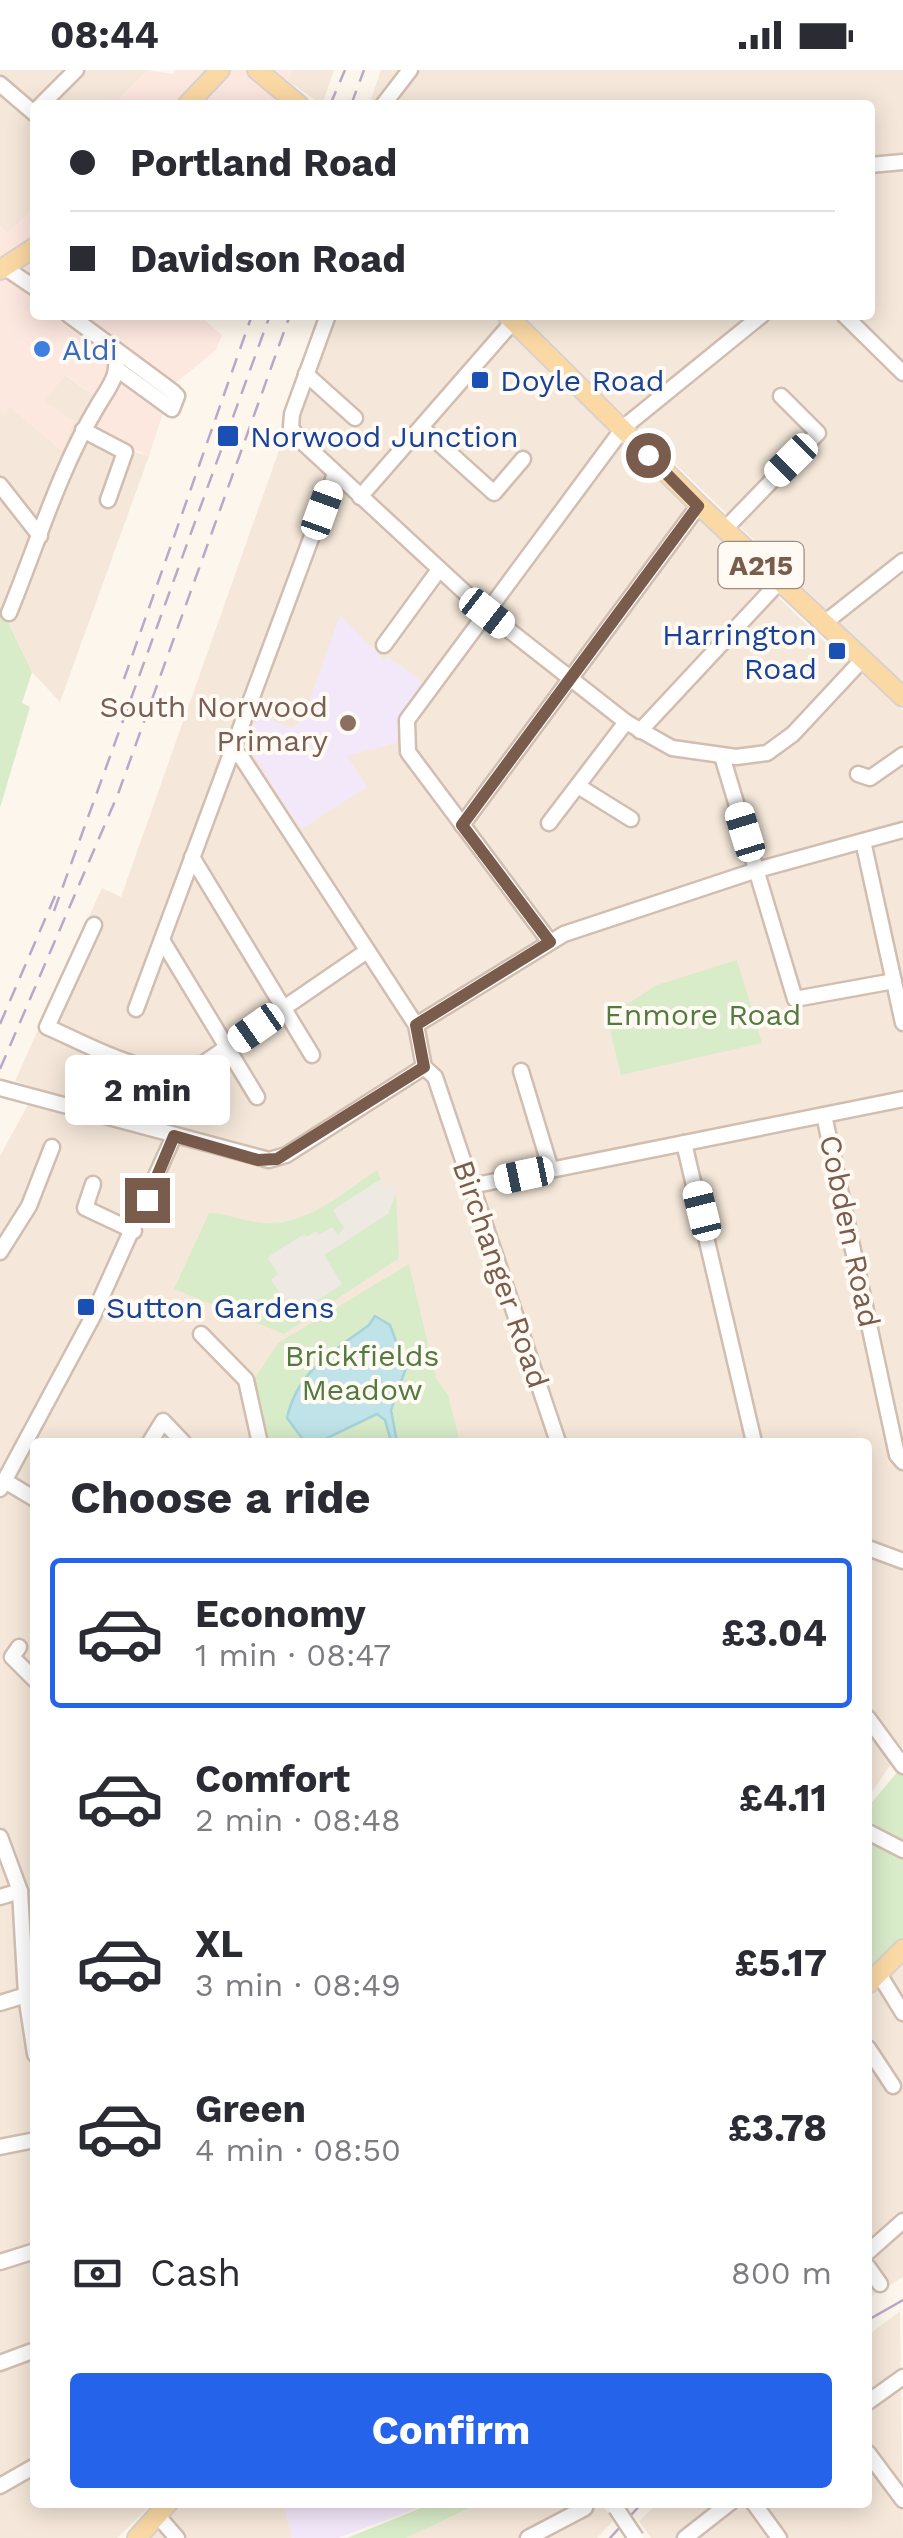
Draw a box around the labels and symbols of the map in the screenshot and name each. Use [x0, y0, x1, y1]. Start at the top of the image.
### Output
place label: Aldi [62, 332, 118, 367]
marker: Aldi [31, 338, 53, 360]
place label: Doyle Road [500, 363, 665, 398]
marker: Doyle Road [469, 369, 491, 391]
place label: Norwood Junction [250, 419, 519, 454]
marker: Norwood Junction [215, 423, 241, 449]
car [759, 428, 823, 492]
route start [626, 433, 671, 478]
car [298, 477, 346, 543]
road number: A215 [718, 542, 804, 588]
car [454, 583, 520, 643]
place label: Harrington Road [662, 617, 817, 686]
marker: Harrington Road [826, 640, 848, 662]
place label: South Norwood Primary [99, 689, 329, 758]
marker: South Norwood Primary [337, 712, 359, 734]
car [722, 799, 768, 865]
park label: Enmore Road [605, 997, 801, 1032]
car [223, 999, 289, 1057]
callout: 2 min [64, 1055, 230, 1125]
street label: Cobden Road [813, 1132, 887, 1330]
car [492, 1154, 556, 1196]
street label: Birchanger Road [446, 1156, 556, 1392]
route end [125, 1178, 170, 1223]
car [680, 1178, 724, 1244]
place label: Sutton Gardens [106, 1290, 335, 1325]
marker: Sutton Gardens [75, 1296, 97, 1318]
park label: Brickfields Meadow [285, 1338, 439, 1407]

